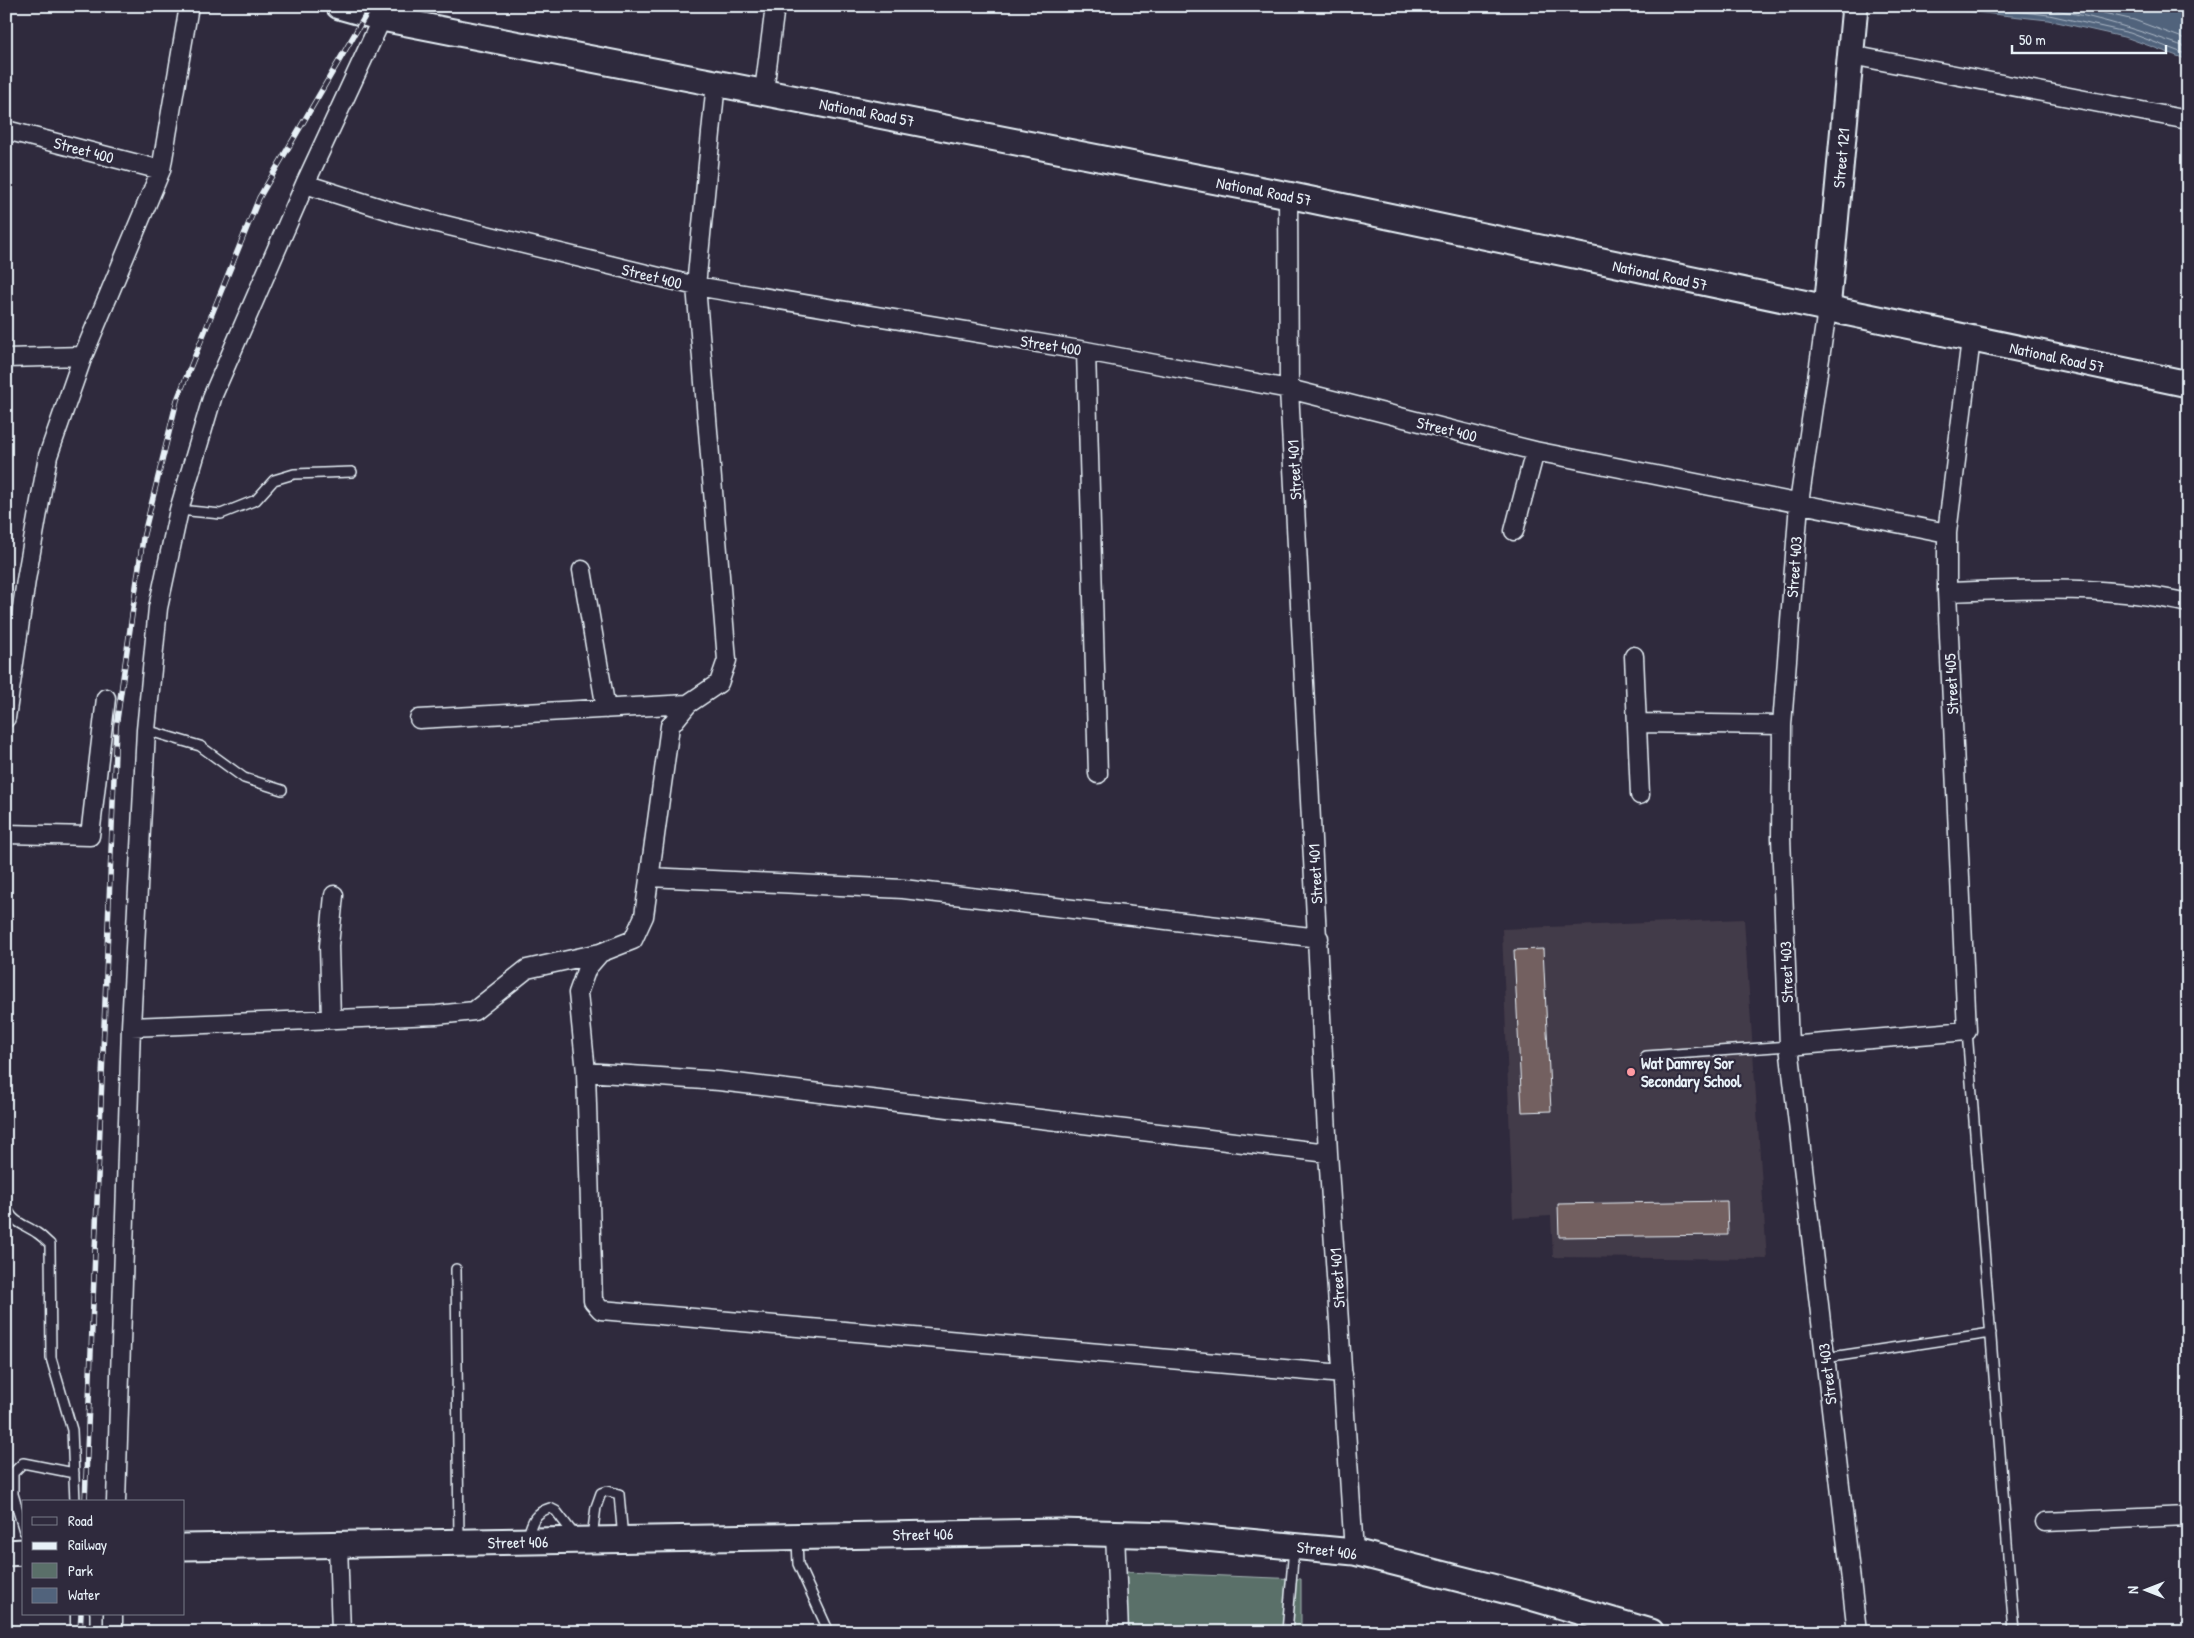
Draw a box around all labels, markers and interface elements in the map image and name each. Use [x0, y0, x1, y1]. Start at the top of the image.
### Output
scale bar [2012, 22, 2165, 54]
text: 50 m [2019, 29, 2046, 50]
street label: National Road 57 [818, 92, 916, 132]
street label: Street 121 [1827, 127, 1855, 189]
street label: Street 400 [52, 131, 116, 169]
street label: National Road 57 [1215, 171, 1313, 211]
street label: National Road 57 [1611, 254, 1709, 296]
street label: Street 400 [620, 258, 684, 294]
street label: Street 400 [1019, 329, 1083, 361]
street label: National Road 57 [2008, 336, 2106, 378]
street label: Street 400 [1415, 411, 1479, 447]
street label: Street 401 [1281, 439, 1307, 500]
street label: Street 403 [1781, 536, 1807, 598]
street label: Street 405 [1938, 653, 1964, 715]
street label: Street 401 [1302, 843, 1328, 904]
street label: Street 403 [1774, 941, 1798, 1003]
place label: Wat Damrey Sor Secondary School [1641, 1052, 1742, 1093]
marker: Wat Damrey Sor Secondary School [1625, 1066, 1637, 1078]
street label: Street 401 [1324, 1247, 1350, 1309]
street label: Street 403 [1812, 1342, 1842, 1406]
legend [22, 1500, 185, 1616]
text: Road [68, 1510, 93, 1531]
street label: Street 406 [893, 1522, 953, 1546]
street label: Street 406 [488, 1530, 548, 1554]
text: Railway [68, 1534, 107, 1555]
street label: Street 406 [1296, 1535, 1358, 1565]
text: Park [68, 1560, 93, 1581]
north arrow [2122, 1566, 2172, 1616]
text: Water [68, 1584, 100, 1605]
text: N [2123, 1586, 2142, 1594]

